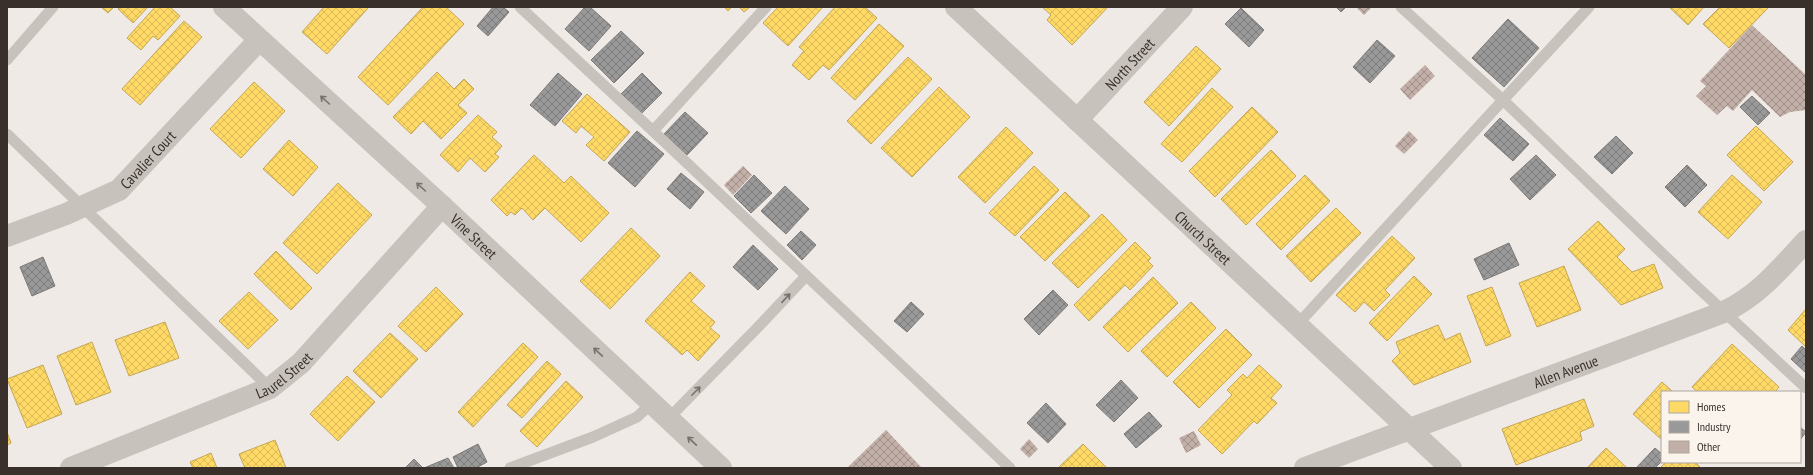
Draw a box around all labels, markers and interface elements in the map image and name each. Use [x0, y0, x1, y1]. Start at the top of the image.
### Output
street label: North Street [1101, 34, 1158, 94]
one-way arrow [320, 95, 330, 104]
street label: Cavalier Court [116, 126, 179, 193]
one-way arrow [416, 182, 426, 192]
street label: Church Street [1171, 206, 1236, 268]
street label: Vine Street [446, 209, 501, 263]
one-way arrow [781, 293, 790, 303]
one-way arrow [593, 347, 603, 357]
street label: Laurel Street [253, 348, 316, 402]
street label: Allen Avenue [1531, 350, 1601, 392]
one-way arrow [691, 386, 701, 396]
legend [1661, 391, 1801, 463]
text: Homes [1697, 399, 1725, 414]
text: Industry [1697, 419, 1731, 434]
one-way arrow [687, 437, 698, 446]
text: Other [1697, 439, 1721, 454]

